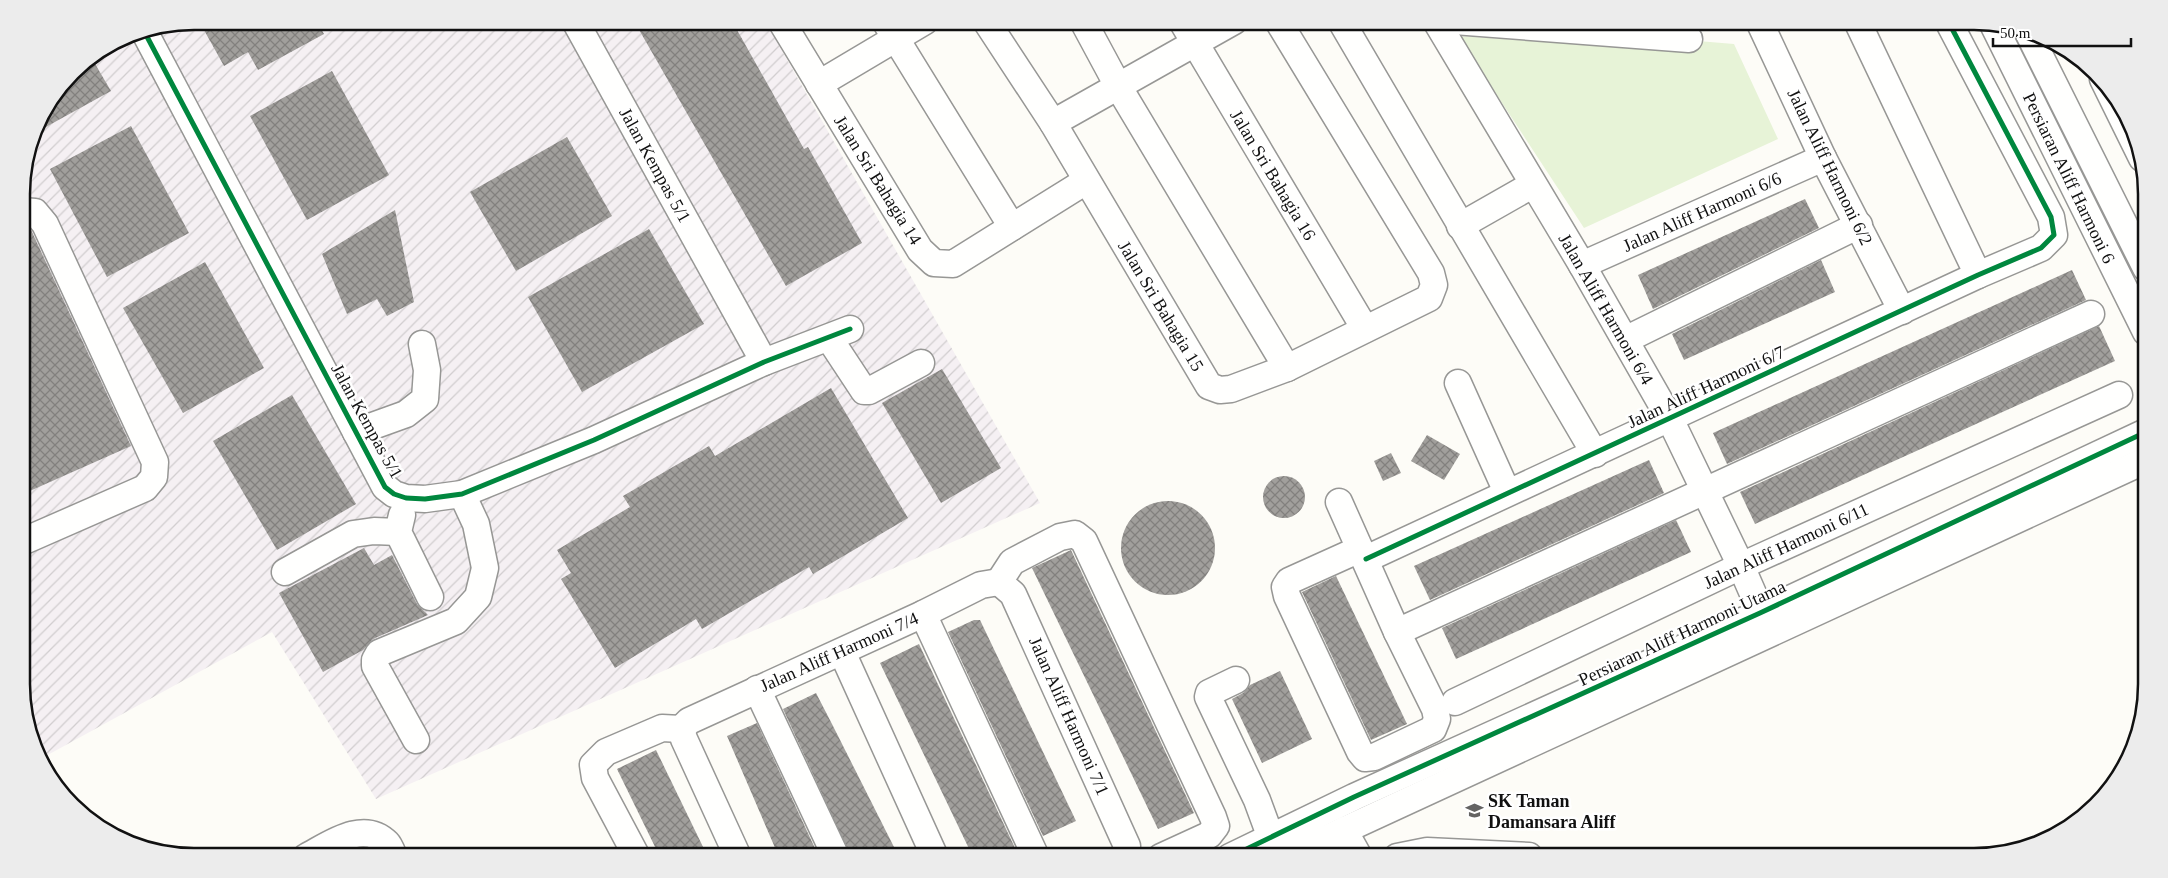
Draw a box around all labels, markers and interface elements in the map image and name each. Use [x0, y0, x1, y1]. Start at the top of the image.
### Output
scale bar [1993, 15, 2130, 47]
text: 50 m [2000, 25, 2031, 41]
street label: Jalan Aliff Harmoni 6/2 [1784, 86, 1876, 248]
street label: Persiaran Aliff Harmoni 6 [2019, 90, 2119, 266]
street label: Jalan Kempas 5/1 [615, 104, 695, 226]
street label: Jalan Sri Bahagia 16 [1226, 106, 1320, 244]
street label: Jalan Sri Bahagia 14 [830, 112, 926, 248]
street label: Jalan Aliff Harmoni 6/6 [1620, 168, 1784, 256]
street label: Jalan Aliff Harmoni 6/4 [1555, 230, 1657, 388]
street label: Jalan Sri Bahagia 15 [1114, 237, 1208, 375]
street label: Jalan Aliff Harmoni 6/7 [1624, 342, 1788, 432]
street label: Jalan Kempas 5/1 [327, 360, 407, 482]
street label: Jalan Aliff Harmoni 6/11 [1700, 499, 1872, 593]
street label: Persiaran Aliff Harmoni Utama [1575, 576, 1789, 690]
street label: Jalan Aliff Harmoni 7/4 [757, 608, 921, 696]
street label: Jalan Aliff Harmoni 7/1 [1025, 634, 1113, 798]
place label: SK Taman Damansara Aliff [1488, 791, 1617, 832]
school or university icon: SK Taman Damansara Aliff [1464, 801, 1484, 821]

